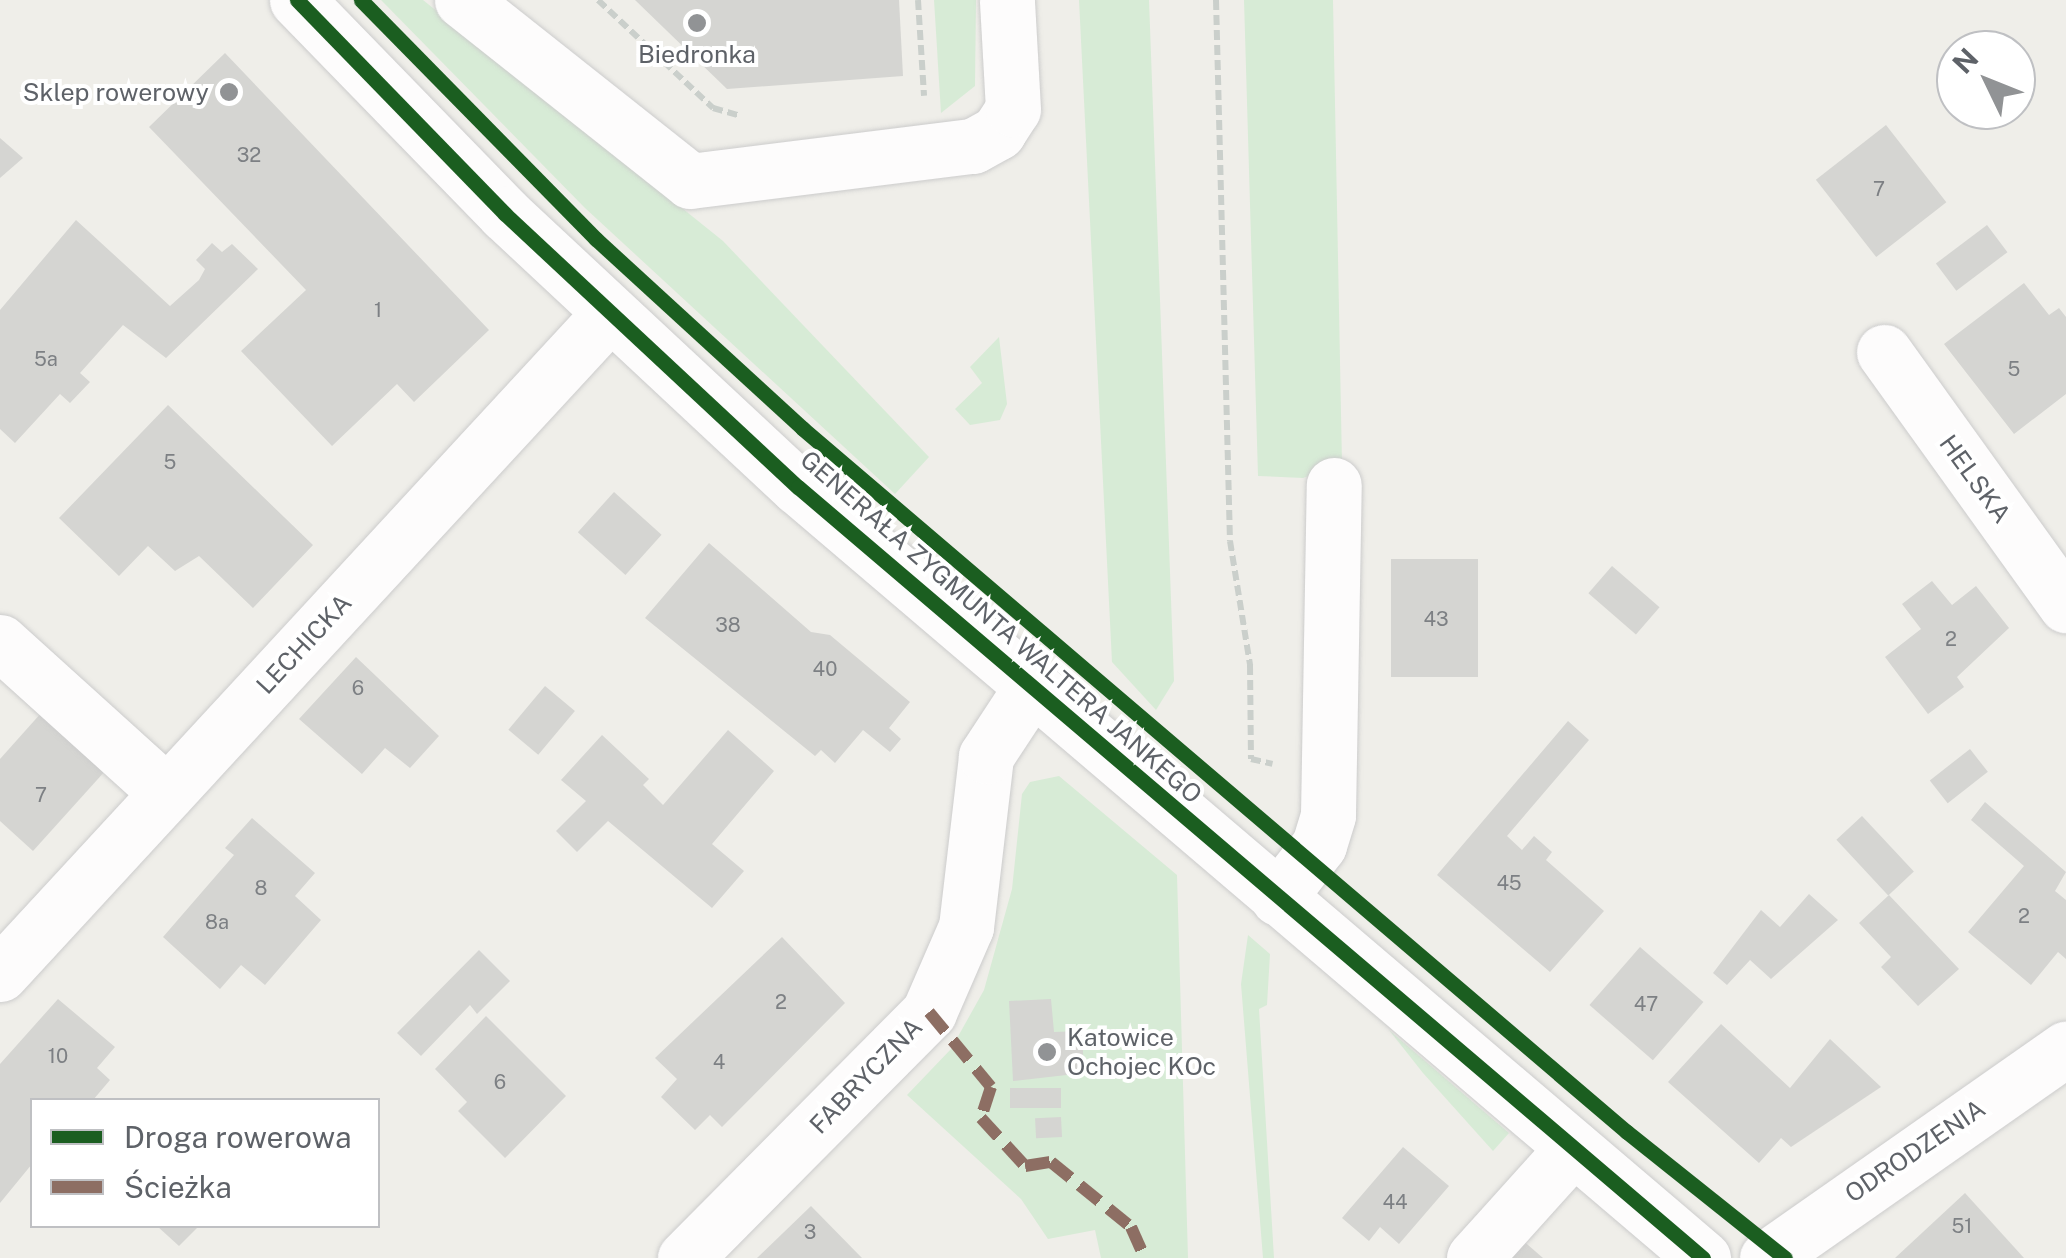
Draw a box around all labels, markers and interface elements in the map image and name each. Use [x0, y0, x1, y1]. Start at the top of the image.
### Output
marker: Biedronka [686, 12, 708, 34]
north arrow [1936, 30, 2036, 130]
place label: Biedronka [638, 39, 756, 69]
text: N [1946, 41, 1985, 80]
place label: Sklep rowerowy [23, 77, 209, 107]
marker: Sklep rowerowy [218, 81, 240, 103]
house number: 32 [237, 143, 261, 167]
house number: 7 [1873, 177, 1885, 201]
house number: 1 [374, 298, 382, 322]
house number: 5a [34, 347, 58, 371]
house number: 5 [2008, 357, 2020, 381]
street label: HELSKA [1933, 429, 2017, 529]
street label: GENERAŁA ZYGMUNTA WALTERA JANKEGO [794, 444, 1208, 810]
house number: 5 [164, 450, 176, 474]
street label: LECHICKA [250, 588, 358, 700]
house number: 43 [1423, 607, 1449, 631]
house number: 38 [715, 613, 741, 637]
house number: 2 [1945, 627, 1957, 651]
house number: 40 [813, 657, 837, 681]
house number: 6 [352, 676, 364, 700]
house number: 7 [35, 783, 47, 807]
house number: 45 [1496, 871, 1522, 895]
house number: 8 [255, 876, 267, 900]
house number: 2 [2018, 904, 2030, 928]
house number: 8a [205, 910, 229, 934]
house number: 2 [775, 990, 787, 1014]
house number: 47 [1634, 992, 1658, 1016]
street label: FABRYCZNA [804, 1012, 928, 1140]
place label: Katowice Ochojec KOc [1067, 1023, 1216, 1082]
marker: Katowice Ochojec KOc [1036, 1041, 1058, 1063]
house number: 10 [48, 1044, 68, 1068]
house number: 4 [713, 1050, 725, 1074]
house number: 6 [494, 1070, 506, 1094]
street label: ODRODZENIA [1839, 1093, 1991, 1209]
legend [30, 1098, 380, 1228]
text: Droga rowerowa [124, 1119, 351, 1155]
text: Ścieżka [124, 1169, 232, 1205]
house number: 44 [1382, 1190, 1408, 1214]
house number: 51 [1952, 1214, 1972, 1238]
house number: 3 [804, 1220, 816, 1244]

